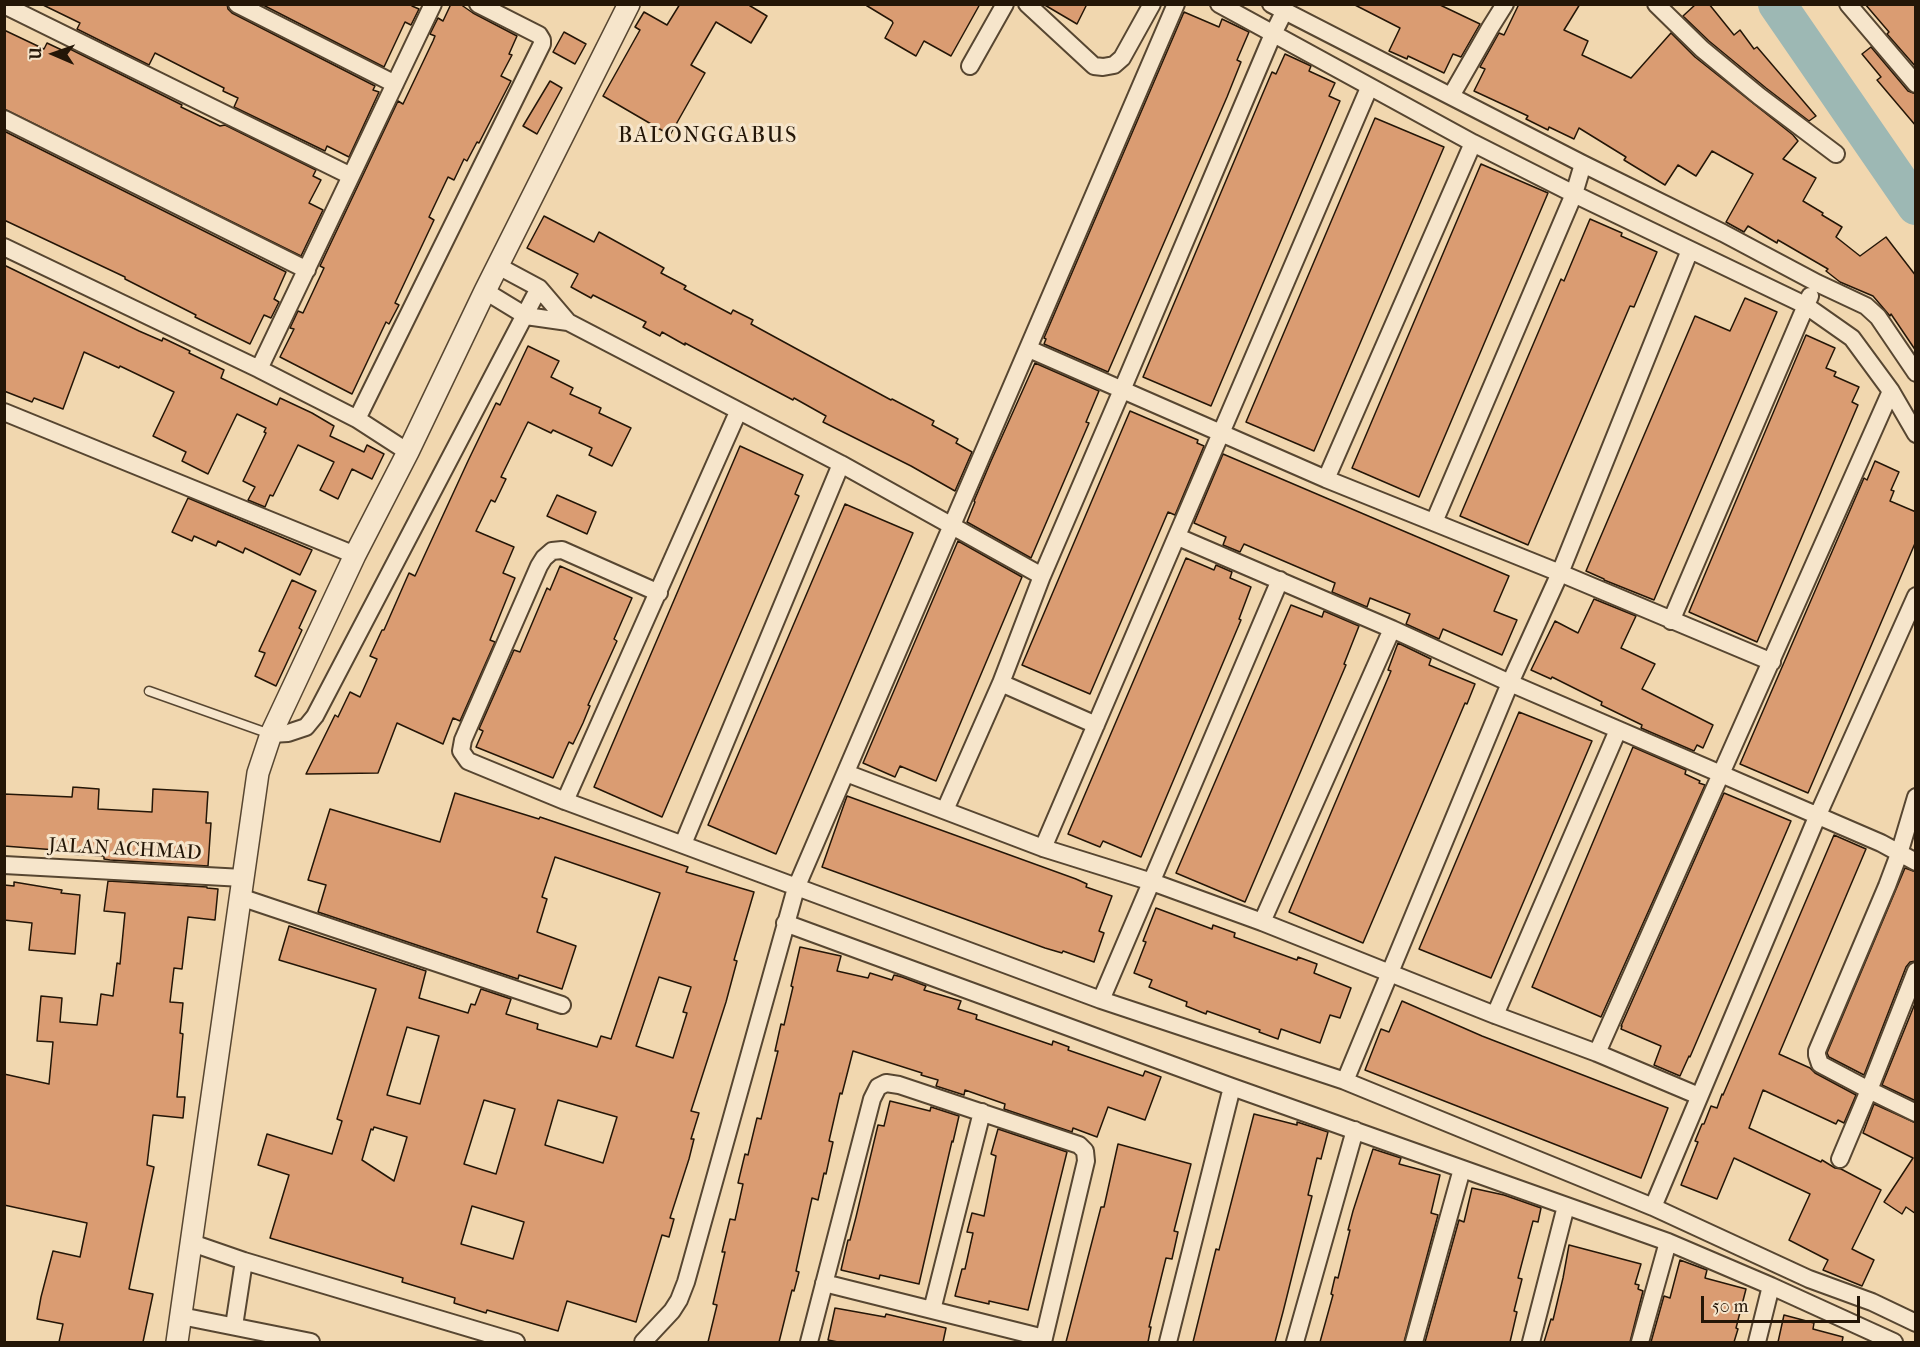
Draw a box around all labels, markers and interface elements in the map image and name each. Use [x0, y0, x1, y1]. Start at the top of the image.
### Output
north arrow [24, 24, 84, 84]
text: U [26, 47, 45, 60]
district label: BALONGGABUS [618, 124, 798, 150]
street label: JALAN ACHMAD [48, 834, 202, 866]
scale bar [1704, 1284, 1863, 1322]
text: 50 m [1712, 1296, 1748, 1317]

